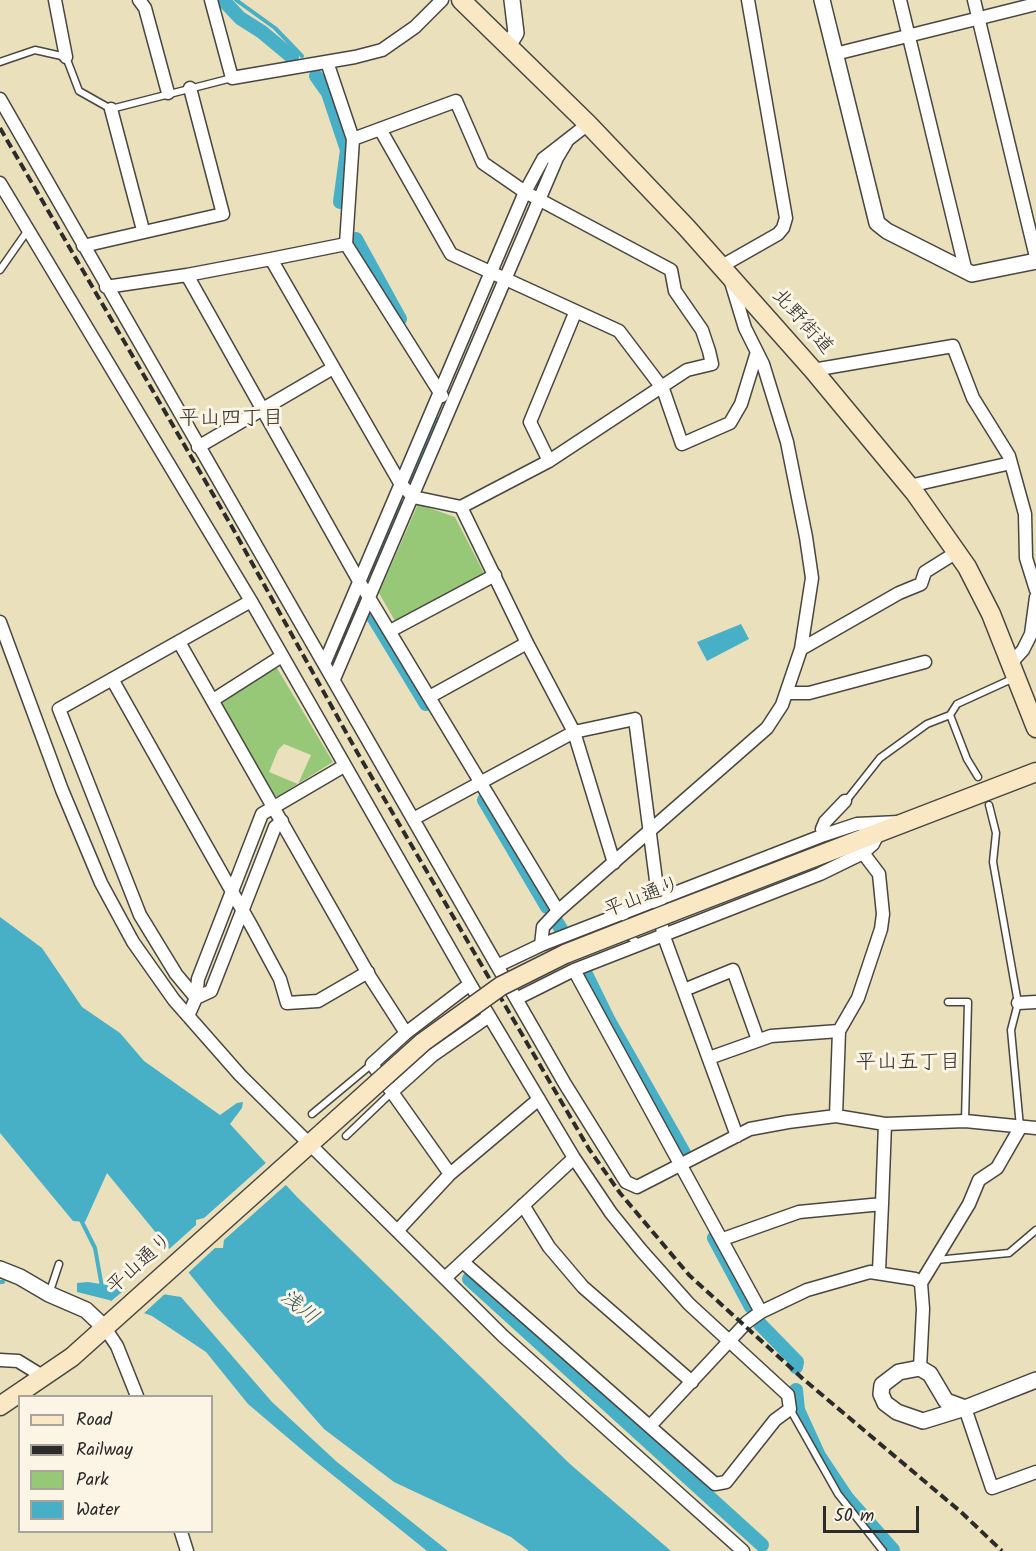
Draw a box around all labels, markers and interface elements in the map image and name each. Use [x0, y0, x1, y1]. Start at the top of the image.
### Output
street label: 北野街道 [765, 285, 837, 361]
district label: 平山四丁目 [179, 407, 283, 433]
street label: 平山通り [601, 873, 685, 925]
district label: 平山五丁目 [856, 1051, 960, 1077]
street label: 平山通り [103, 1229, 179, 1301]
water label: 浅川 [274, 1286, 322, 1332]
legend [18, 1395, 213, 1533]
text: Road [76, 1406, 112, 1435]
text: Railway [76, 1436, 133, 1465]
text: Park [76, 1466, 109, 1495]
scale bar [826, 1494, 922, 1532]
text: Water [76, 1496, 120, 1525]
text: 50 m [834, 1502, 874, 1531]

